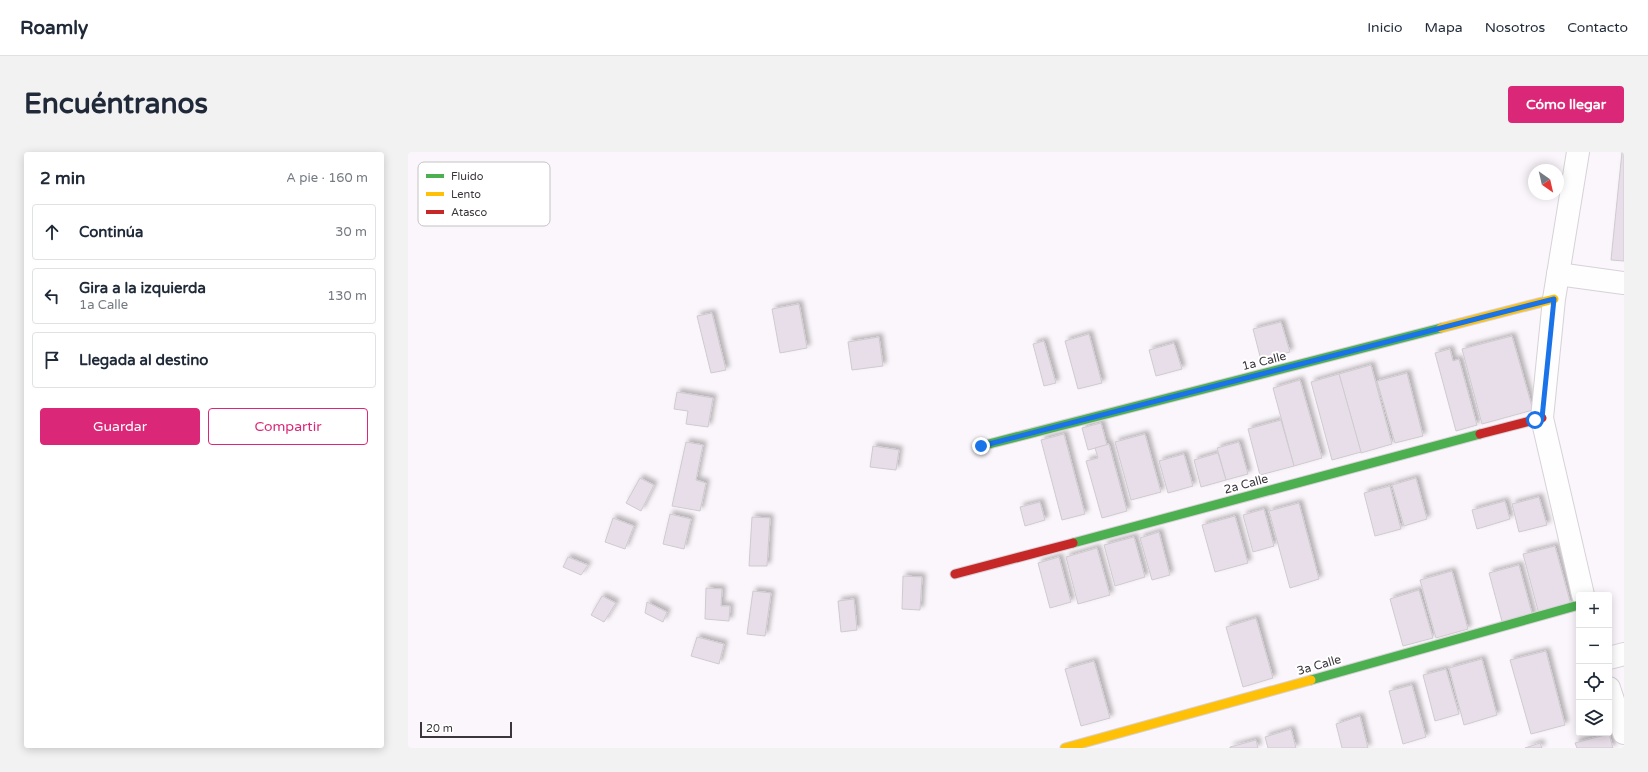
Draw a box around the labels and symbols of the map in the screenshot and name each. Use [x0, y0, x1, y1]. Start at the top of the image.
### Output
legend [418, 162, 550, 226]
north arrow [1528, 164, 1564, 200]
text: Fluido [451, 170, 484, 183]
text: Lento [451, 188, 481, 201]
text: Atasco [451, 206, 487, 219]
street label: 1a Calle [1240, 349, 1288, 373]
route start [1526, 411, 1544, 429]
route end [972, 437, 990, 455]
street label: 2a Calle [1222, 471, 1270, 497]
street label: 3a Calle [1295, 652, 1343, 678]
scale bar [420, 720, 512, 739]

